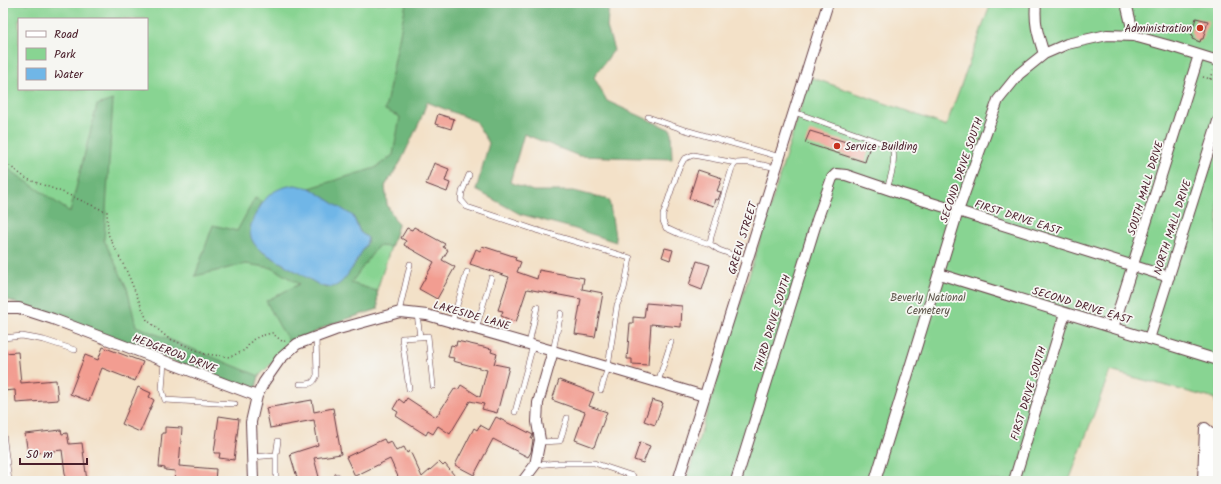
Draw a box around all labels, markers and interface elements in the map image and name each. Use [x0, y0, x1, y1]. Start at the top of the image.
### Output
legend [18, 18, 148, 90]
place label: Administration [1125, 20, 1192, 38]
marker: Administration [1195, 23, 1205, 33]
text: Road [54, 25, 79, 44]
text: Park [54, 45, 76, 64]
text: Water [54, 65, 84, 84]
street label: SECOND DRIVE SOUTH [935, 115, 988, 226]
place label: Service Building [845, 138, 918, 156]
street label: SOUTH MALL DRIVE [1123, 138, 1169, 238]
marker: Service Building [832, 141, 842, 151]
street label: NORTH MALL DRIVE [1149, 177, 1197, 277]
street label: FIRST DRIVE EAST [972, 195, 1064, 241]
street label: GREEN STREET [723, 199, 763, 277]
street label: THIRD DRIVE SOUTH [750, 273, 796, 374]
street label: SECOND DRIVE EAST [1030, 282, 1135, 330]
park label: Beverly National Cemetery [890, 289, 966, 320]
street label: LAKESIDE LANE [431, 296, 513, 336]
street label: HEDGEROW DRIVE [130, 330, 220, 379]
street label: FIRST DRIVE SOUTH [1006, 344, 1052, 443]
scale bar [20, 440, 87, 466]
text: 50 m [26, 445, 53, 464]

